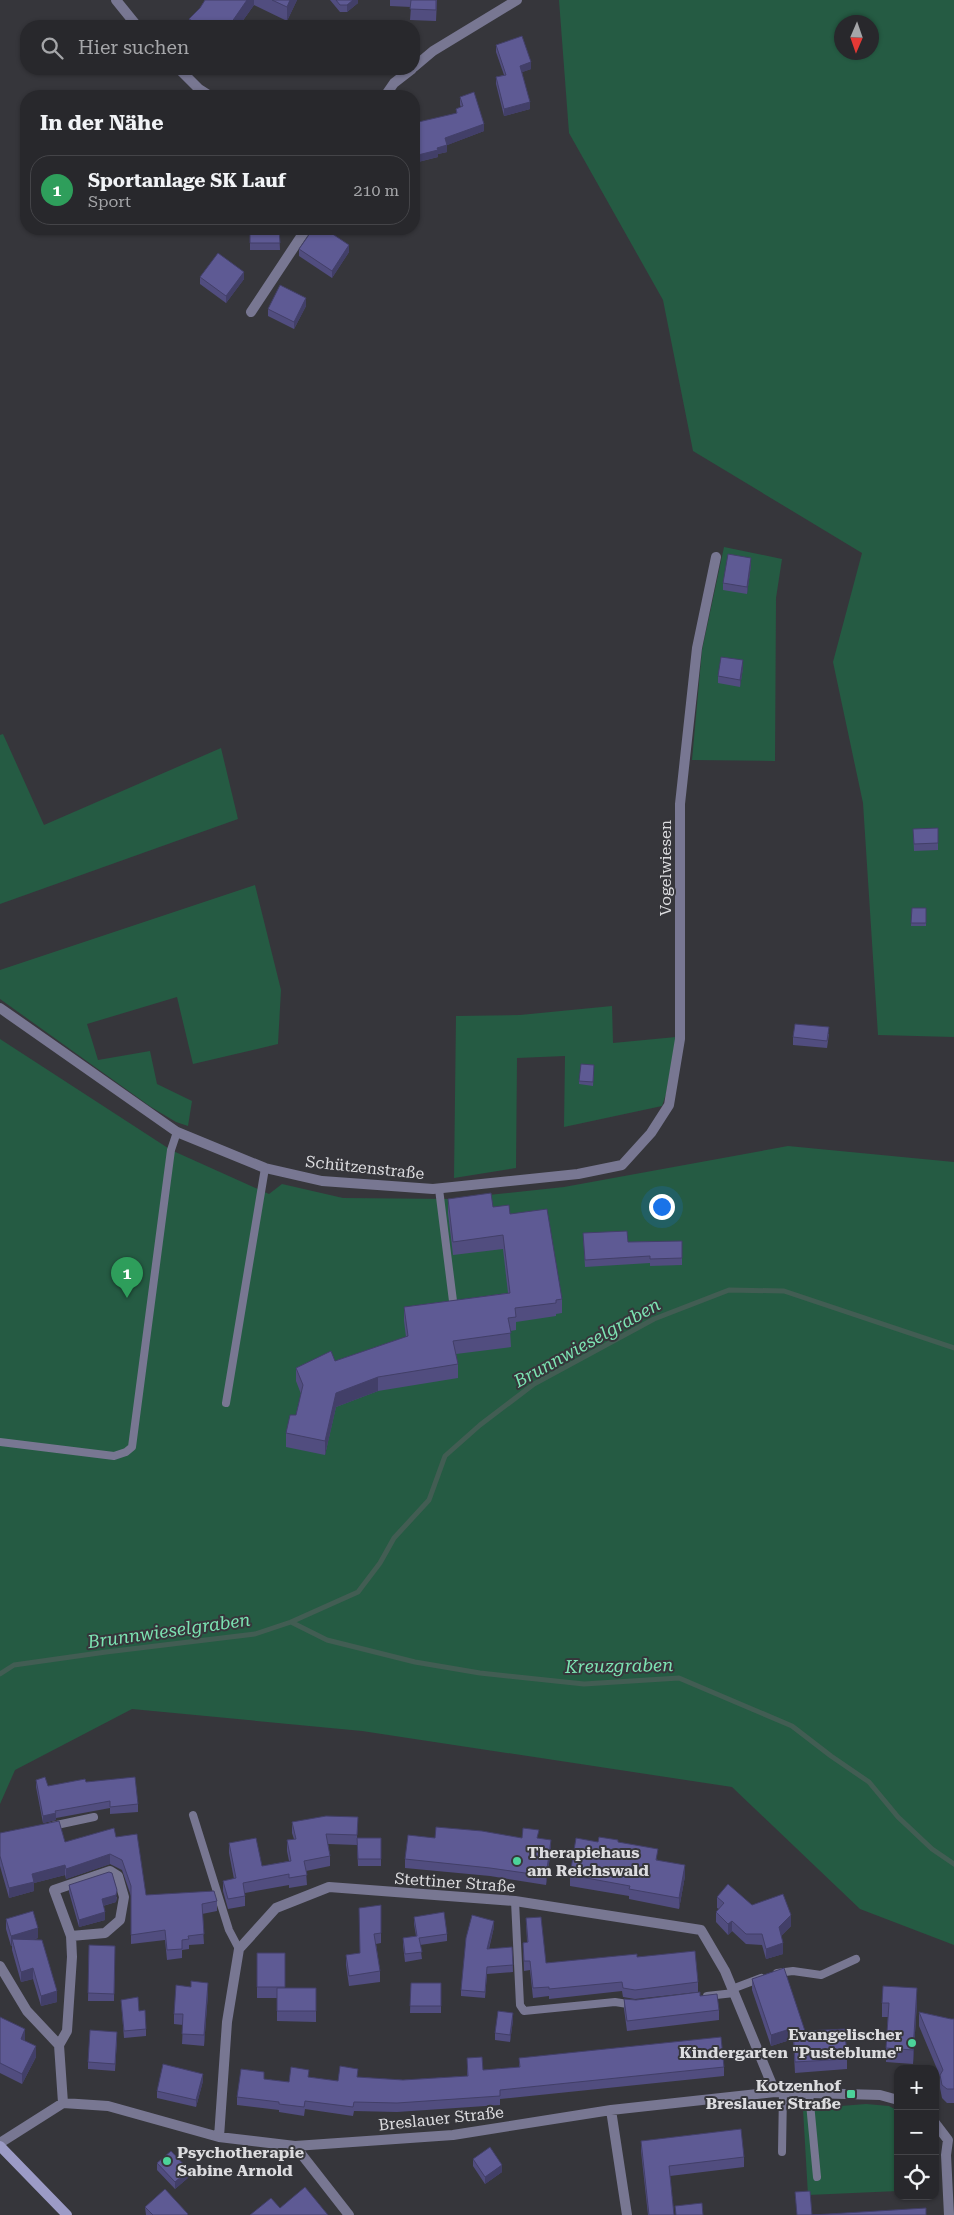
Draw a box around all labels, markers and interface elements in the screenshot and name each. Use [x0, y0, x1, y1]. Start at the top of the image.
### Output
north arrow [834, 15, 879, 60]
search box [20, 20, 420, 75]
icon: search [38, 34, 66, 62]
text: Hier suchen [78, 36, 189, 59]
text: In der Nähe [40, 111, 163, 135]
text: Sportanlage SK Lauf [88, 169, 286, 192]
text: 1 [53, 181, 61, 200]
text: 210 m [353, 181, 399, 200]
text: Sport [88, 192, 131, 211]
street label: Vogelwiesen [656, 820, 675, 916]
street label: Schützenstraße [305, 1152, 426, 1183]
your location [649, 1194, 675, 1220]
pin: 1 [111, 1257, 143, 1298]
water label: Brunnwieselgraben [509, 1294, 664, 1392]
water label: Brunnwieselgraben [85, 1609, 252, 1652]
water label: Kreuzgraben [564, 1654, 673, 1677]
place label: Therapiehaus am Reichswald [527, 1843, 649, 1880]
marker: Therapiehaus am Reichswald [511, 1855, 523, 1867]
street label: Stettiner Straße [394, 1869, 516, 1896]
place label: Evangelischer Kindergarten "Pusteblume" [679, 2025, 902, 2062]
marker: Evangelischer Kindergarten "Pusteblume" [906, 2037, 918, 2049]
map controls [894, 2065, 939, 2200]
button: + [894, 2065, 939, 2110]
place label: Kotzenhof Breslauer Straße [706, 2076, 842, 2113]
marker: Kotzenhof Breslauer Straße [845, 2088, 857, 2100]
street label: Breslauer Straße [377, 2102, 505, 2135]
button: − [894, 2110, 939, 2155]
place label: Psychotherapie Sabine Arnold [177, 2143, 304, 2180]
marker: Psychotherapie Sabine Arnold [161, 2155, 173, 2167]
button: locate [894, 2155, 939, 2200]

